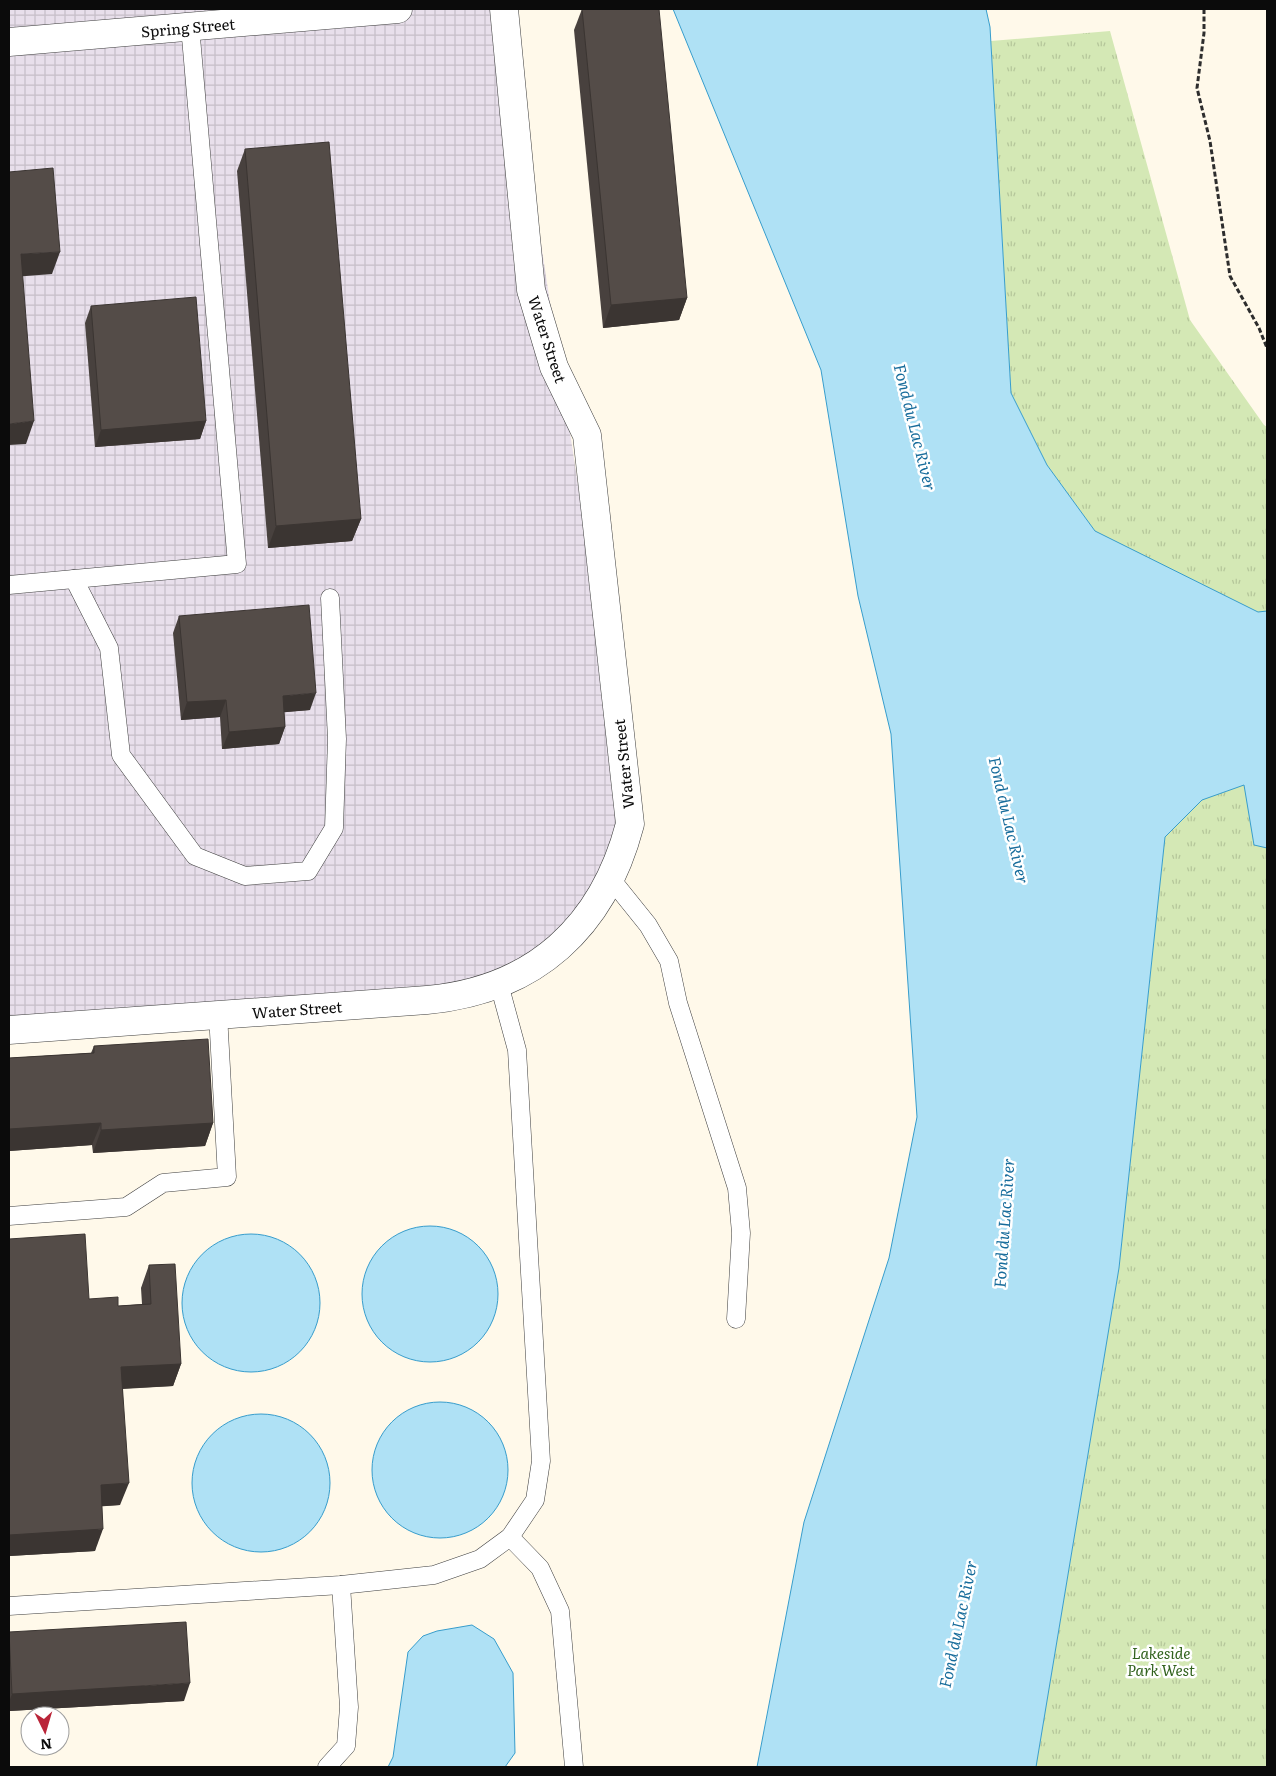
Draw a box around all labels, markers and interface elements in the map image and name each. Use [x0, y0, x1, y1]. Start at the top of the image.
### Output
street label: Spring Street [140, 11, 236, 43]
street label: Water Street [523, 292, 573, 386]
water label: Fond du Lac River [889, 361, 943, 493]
street label: Water Street [607, 718, 639, 810]
water label: Fond du Lac River [984, 754, 1036, 886]
street label: Water Street [251, 994, 343, 1024]
water label: Fond du Lac River [987, 1157, 1019, 1289]
water label: Fond du Lac River [932, 1558, 982, 1690]
park label: Lakeside Park West [1127, 1641, 1195, 1681]
north arrow [20, 1706, 70, 1756]
text: N [39, 1734, 53, 1755]

